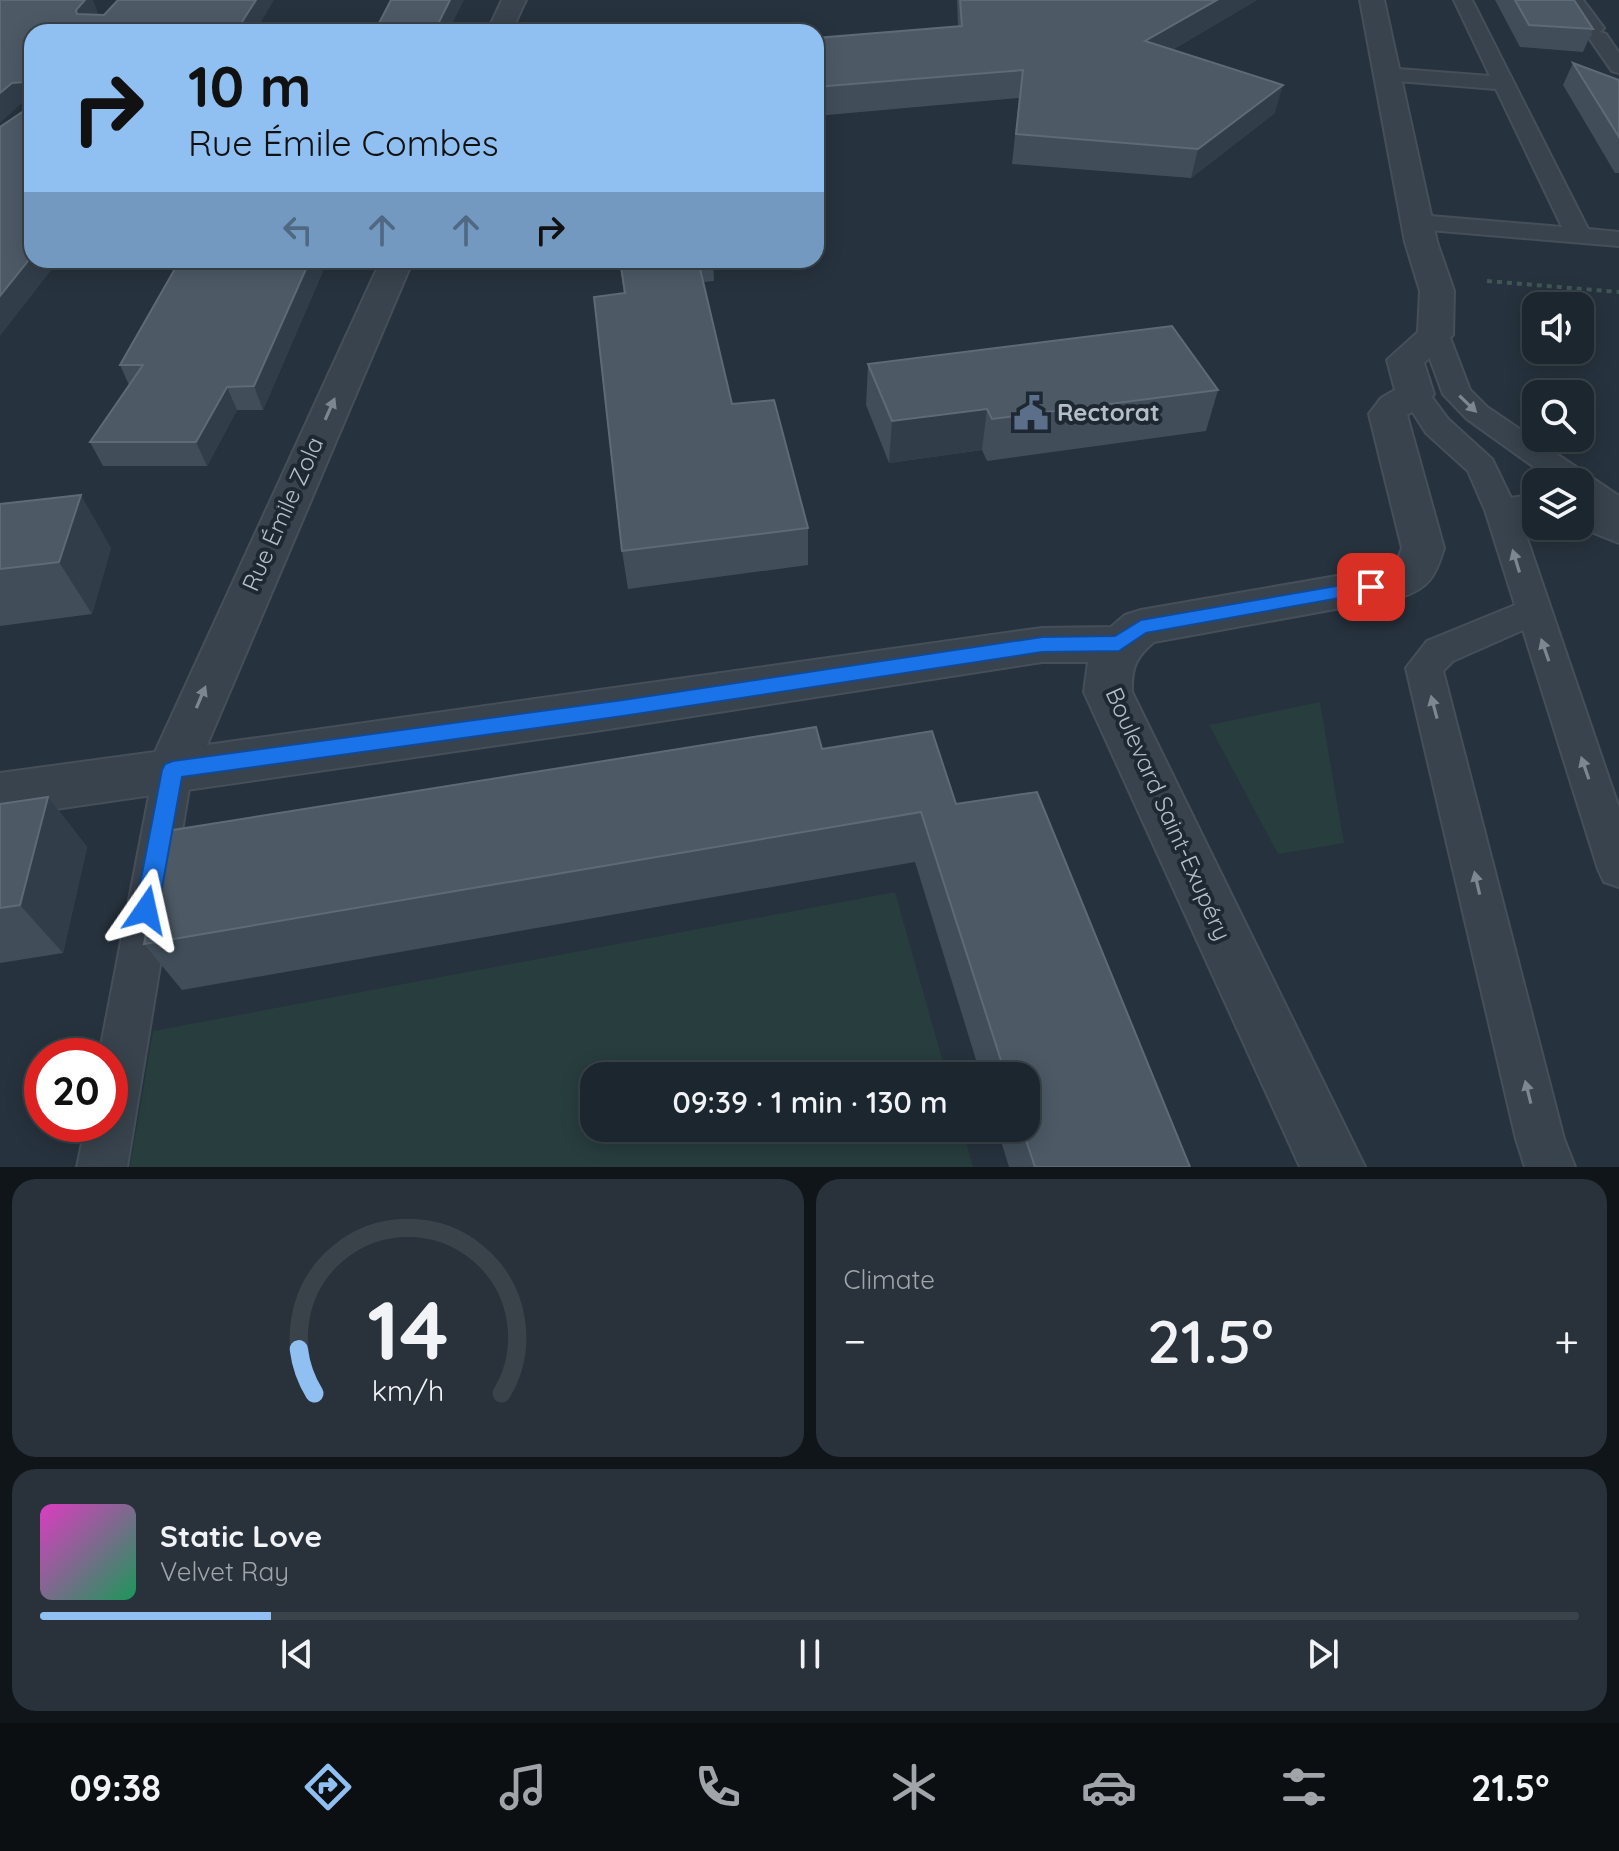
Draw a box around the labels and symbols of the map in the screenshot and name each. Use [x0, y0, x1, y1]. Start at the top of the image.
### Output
public building icon: Rectorat [1012, 394, 1050, 432]
one-way arrow [1458, 395, 1477, 413]
one-way arrow [323, 397, 337, 421]
place label: Rectorat [1057, 397, 1160, 427]
street label: Rue Émile Zola [235, 432, 329, 595]
one-way arrow [1509, 548, 1522, 572]
pin [1337, 553, 1405, 621]
one-way arrow [1538, 637, 1550, 661]
street label: Boulevard Saint-Exupéry [1100, 682, 1238, 945]
one-way arrow [195, 686, 208, 709]
one-way arrow [1427, 694, 1439, 719]
one-way arrow [1579, 756, 1591, 780]
position arrow [104, 868, 188, 952]
one-way arrow [1470, 871, 1483, 896]
speed limit sign: 20 [24, 1038, 128, 1142]
one-way arrow [1521, 1080, 1534, 1105]

